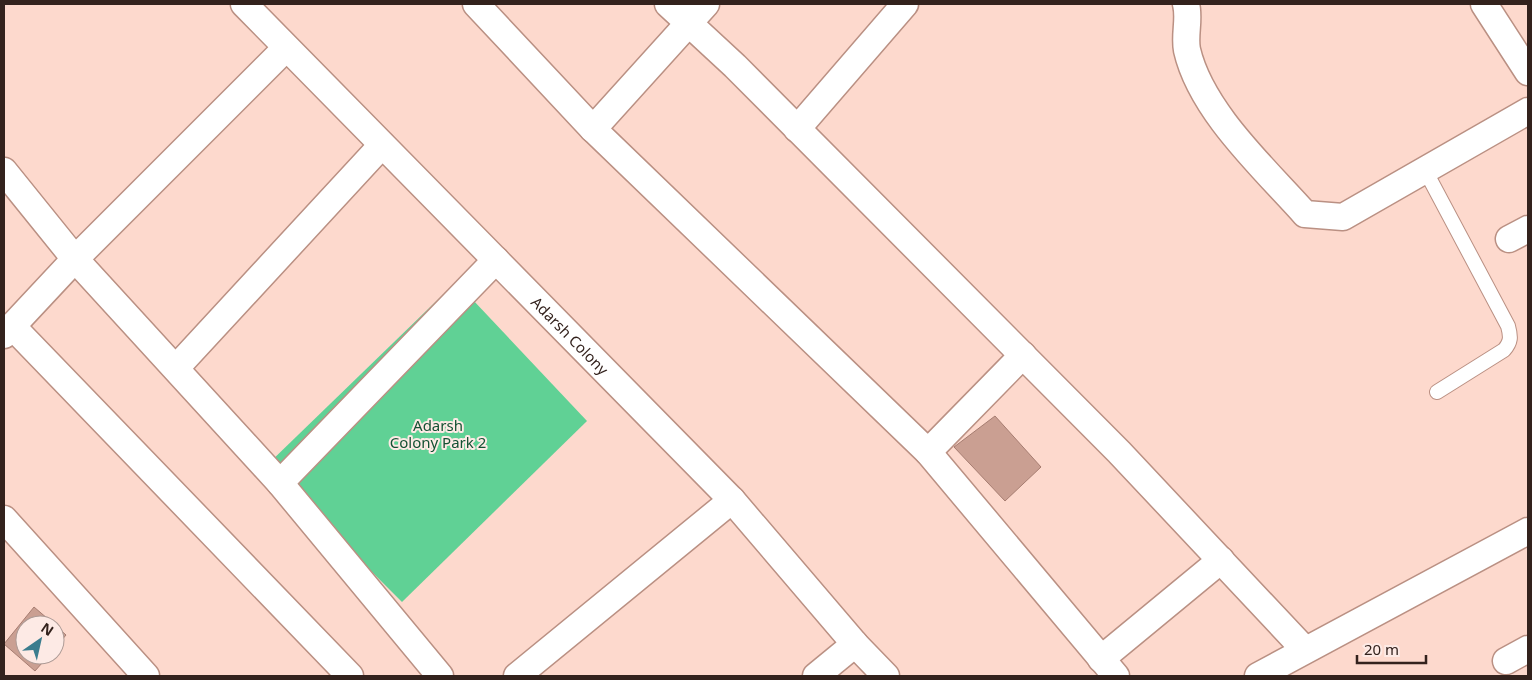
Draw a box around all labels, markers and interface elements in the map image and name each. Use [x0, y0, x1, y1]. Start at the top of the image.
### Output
street label: Adarsh Colony [527, 292, 613, 379]
park label: Adarsh Colony Park 2 [390, 415, 486, 452]
north arrow [15, 615, 65, 665]
text: N [38, 618, 58, 640]
scale bar [1357, 632, 1426, 664]
text: 20 m [1364, 639, 1399, 659]

